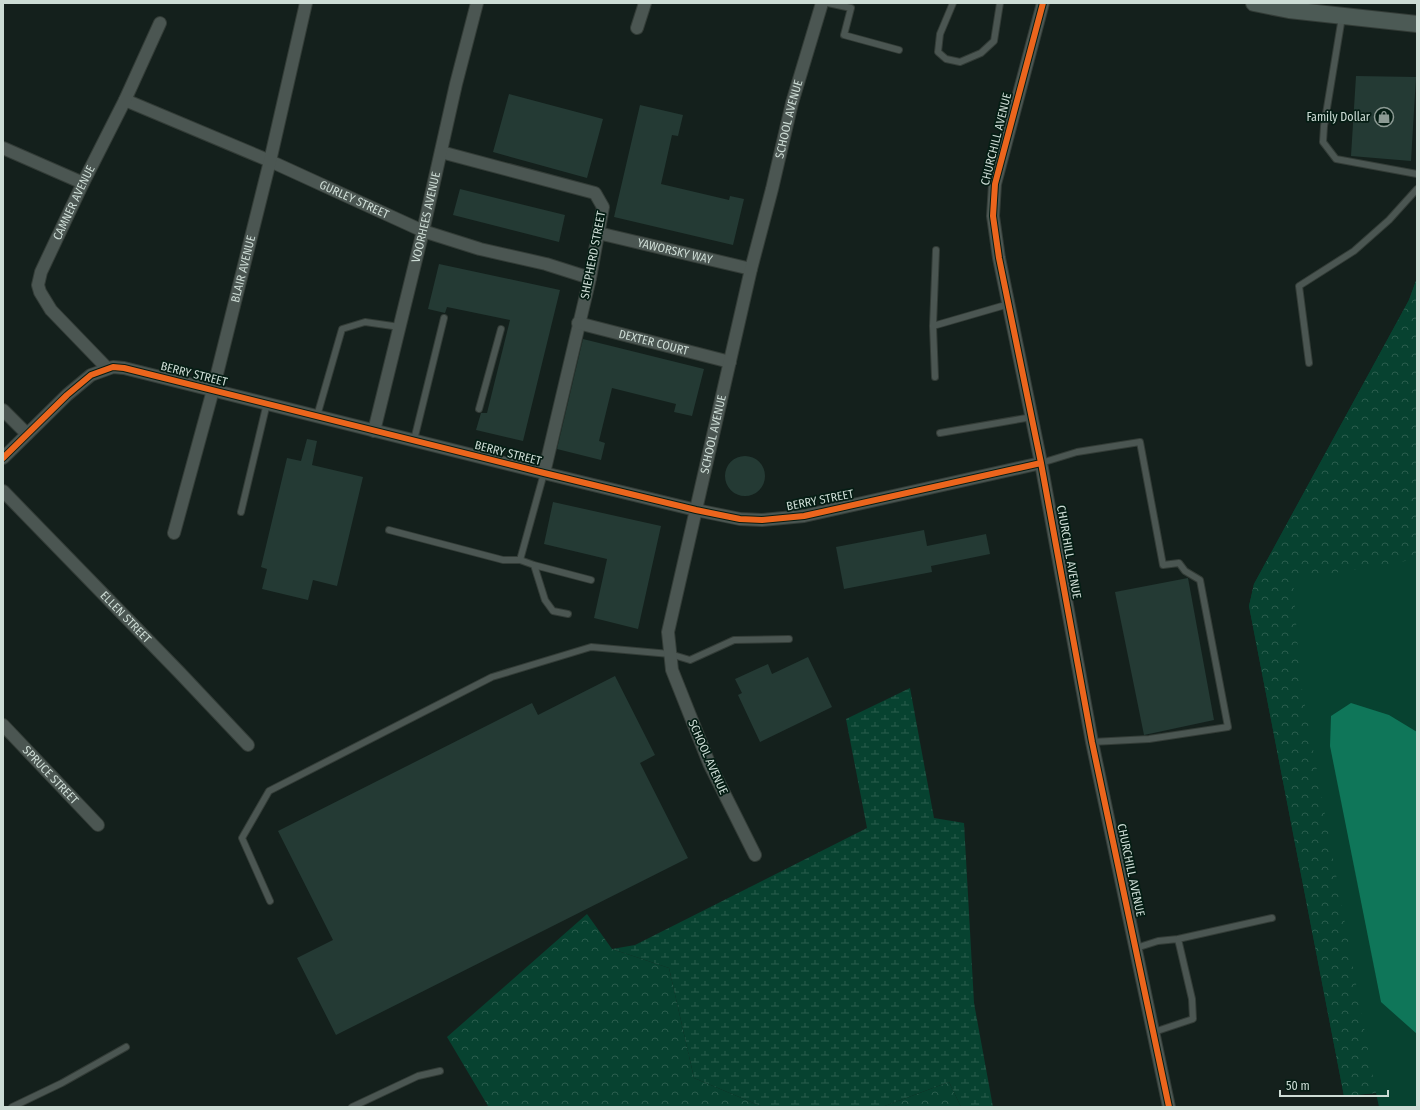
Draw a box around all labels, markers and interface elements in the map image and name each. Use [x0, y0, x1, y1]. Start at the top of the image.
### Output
street label: SCHOOL AVENUE [772, 78, 806, 160]
street label: CHURCHILL AVENUE [978, 91, 1014, 187]
shop icon: Family Dollar [1373, 106, 1395, 128]
place label: Family Dollar [1306, 110, 1371, 124]
street label: CAMNER AVENUE [50, 163, 98, 242]
street label: VOORHEES AVENUE [409, 170, 443, 264]
street label: GURLEY STREET [317, 178, 392, 222]
street label: SHEPHERD STREET [578, 210, 608, 300]
street label: BLAIR AVENUE [228, 234, 258, 304]
street label: YAWORSKY WAY [636, 236, 714, 267]
street label: DEXTER COURT [617, 327, 690, 358]
street label: BERRY STREET [159, 359, 229, 389]
street label: SCHOOL AVENUE [697, 393, 729, 475]
street label: BERRY STREET [473, 438, 543, 468]
street label: BERRY STREET [785, 487, 855, 513]
street label: CHURCHILL AVENUE [1054, 504, 1084, 600]
street label: ELLEN STREET [97, 588, 154, 646]
street label: SCHOOL AVENUE [685, 717, 731, 797]
street label: SPRUCE STREET [20, 743, 82, 807]
street label: CHURCHILL AVENUE [1114, 822, 1148, 918]
scale bar [1280, 1072, 1388, 1098]
text: 50 m [1286, 1079, 1310, 1093]

